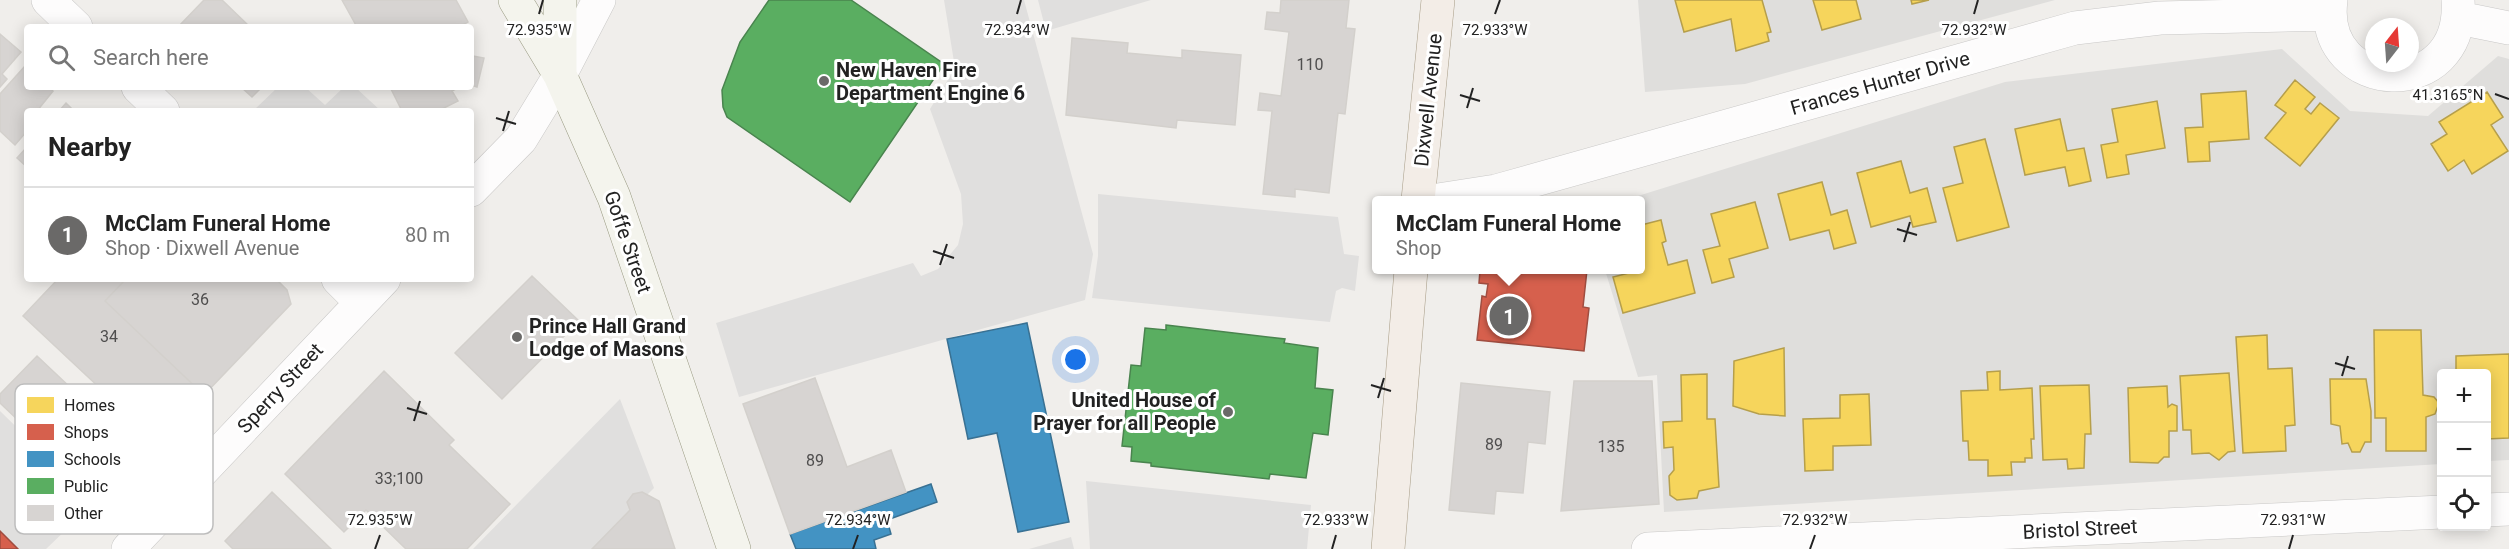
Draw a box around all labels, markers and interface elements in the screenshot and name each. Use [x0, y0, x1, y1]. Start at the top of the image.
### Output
north arrow [2365, 18, 2419, 72]
text: 72.935°W [506, 21, 572, 39]
text: 72.934°W [984, 21, 1050, 39]
text: 72.933°W [1462, 21, 1528, 39]
text: 72.932°W [1941, 21, 2007, 39]
search box [24, 24, 474, 90]
street label: Dixwell Avenue [1409, 32, 1447, 168]
icon: search [45, 41, 78, 74]
text: Search here [93, 45, 209, 70]
street label: Frances Hunter Drive [1787, 46, 1973, 120]
house number: 110 [1297, 55, 1323, 74]
place label: New Haven Fire Department Engine 6 [836, 58, 1025, 105]
marker: New Haven Fire Department Engine 6 [817, 74, 831, 88]
text: 41.3165°N [2413, 86, 2483, 104]
text: Nearby [48, 132, 131, 162]
street label: Goffe Street [599, 187, 657, 297]
popup [1372, 196, 1645, 274]
text: McClam Funeral Home [105, 211, 330, 236]
text: McClam Funeral Home [1396, 211, 1621, 236]
text: 1 [62, 223, 73, 247]
text: 80 m [405, 223, 450, 247]
text: Shop · Dixwell Avenue [105, 236, 299, 260]
text: Shop [1396, 236, 1441, 260]
house number: 36 [191, 290, 209, 309]
pin: 1 [1490, 294, 1528, 338]
place label: Prince Hall Grand Lodge of Masons [529, 314, 686, 361]
house number: 34 [100, 327, 118, 346]
marker: Prince Hall Grand Lodge of Masons [510, 330, 524, 344]
street label: Sperry Street [232, 338, 328, 438]
your location [1061, 345, 1090, 374]
map controls [2437, 369, 2491, 531]
button: + [2437, 369, 2491, 423]
legend [15, 384, 213, 534]
place label: United House of Prayer for all People [1033, 388, 1217, 435]
text: Homes [64, 396, 115, 415]
marker: United House of Prayer for all People [1221, 405, 1235, 419]
text: Shops [64, 423, 109, 442]
button: − [2437, 423, 2491, 477]
house number: 89 [1485, 435, 1503, 454]
house number: 135 [1598, 437, 1624, 456]
text: Schools [64, 450, 121, 469]
house number: 89 [806, 451, 824, 470]
house number: 33;100 [375, 469, 423, 488]
text: Public [64, 477, 108, 496]
button: locate [2437, 477, 2491, 531]
text: Other [64, 504, 104, 523]
text: 72.935°W [347, 511, 413, 529]
text: 72.934°W [825, 511, 891, 529]
text: 72.933°W [1303, 511, 1369, 529]
text: 72.932°W [1782, 511, 1848, 529]
text: 72.931°W [2260, 511, 2326, 529]
street label: Bristol Street [2022, 514, 2138, 544]

